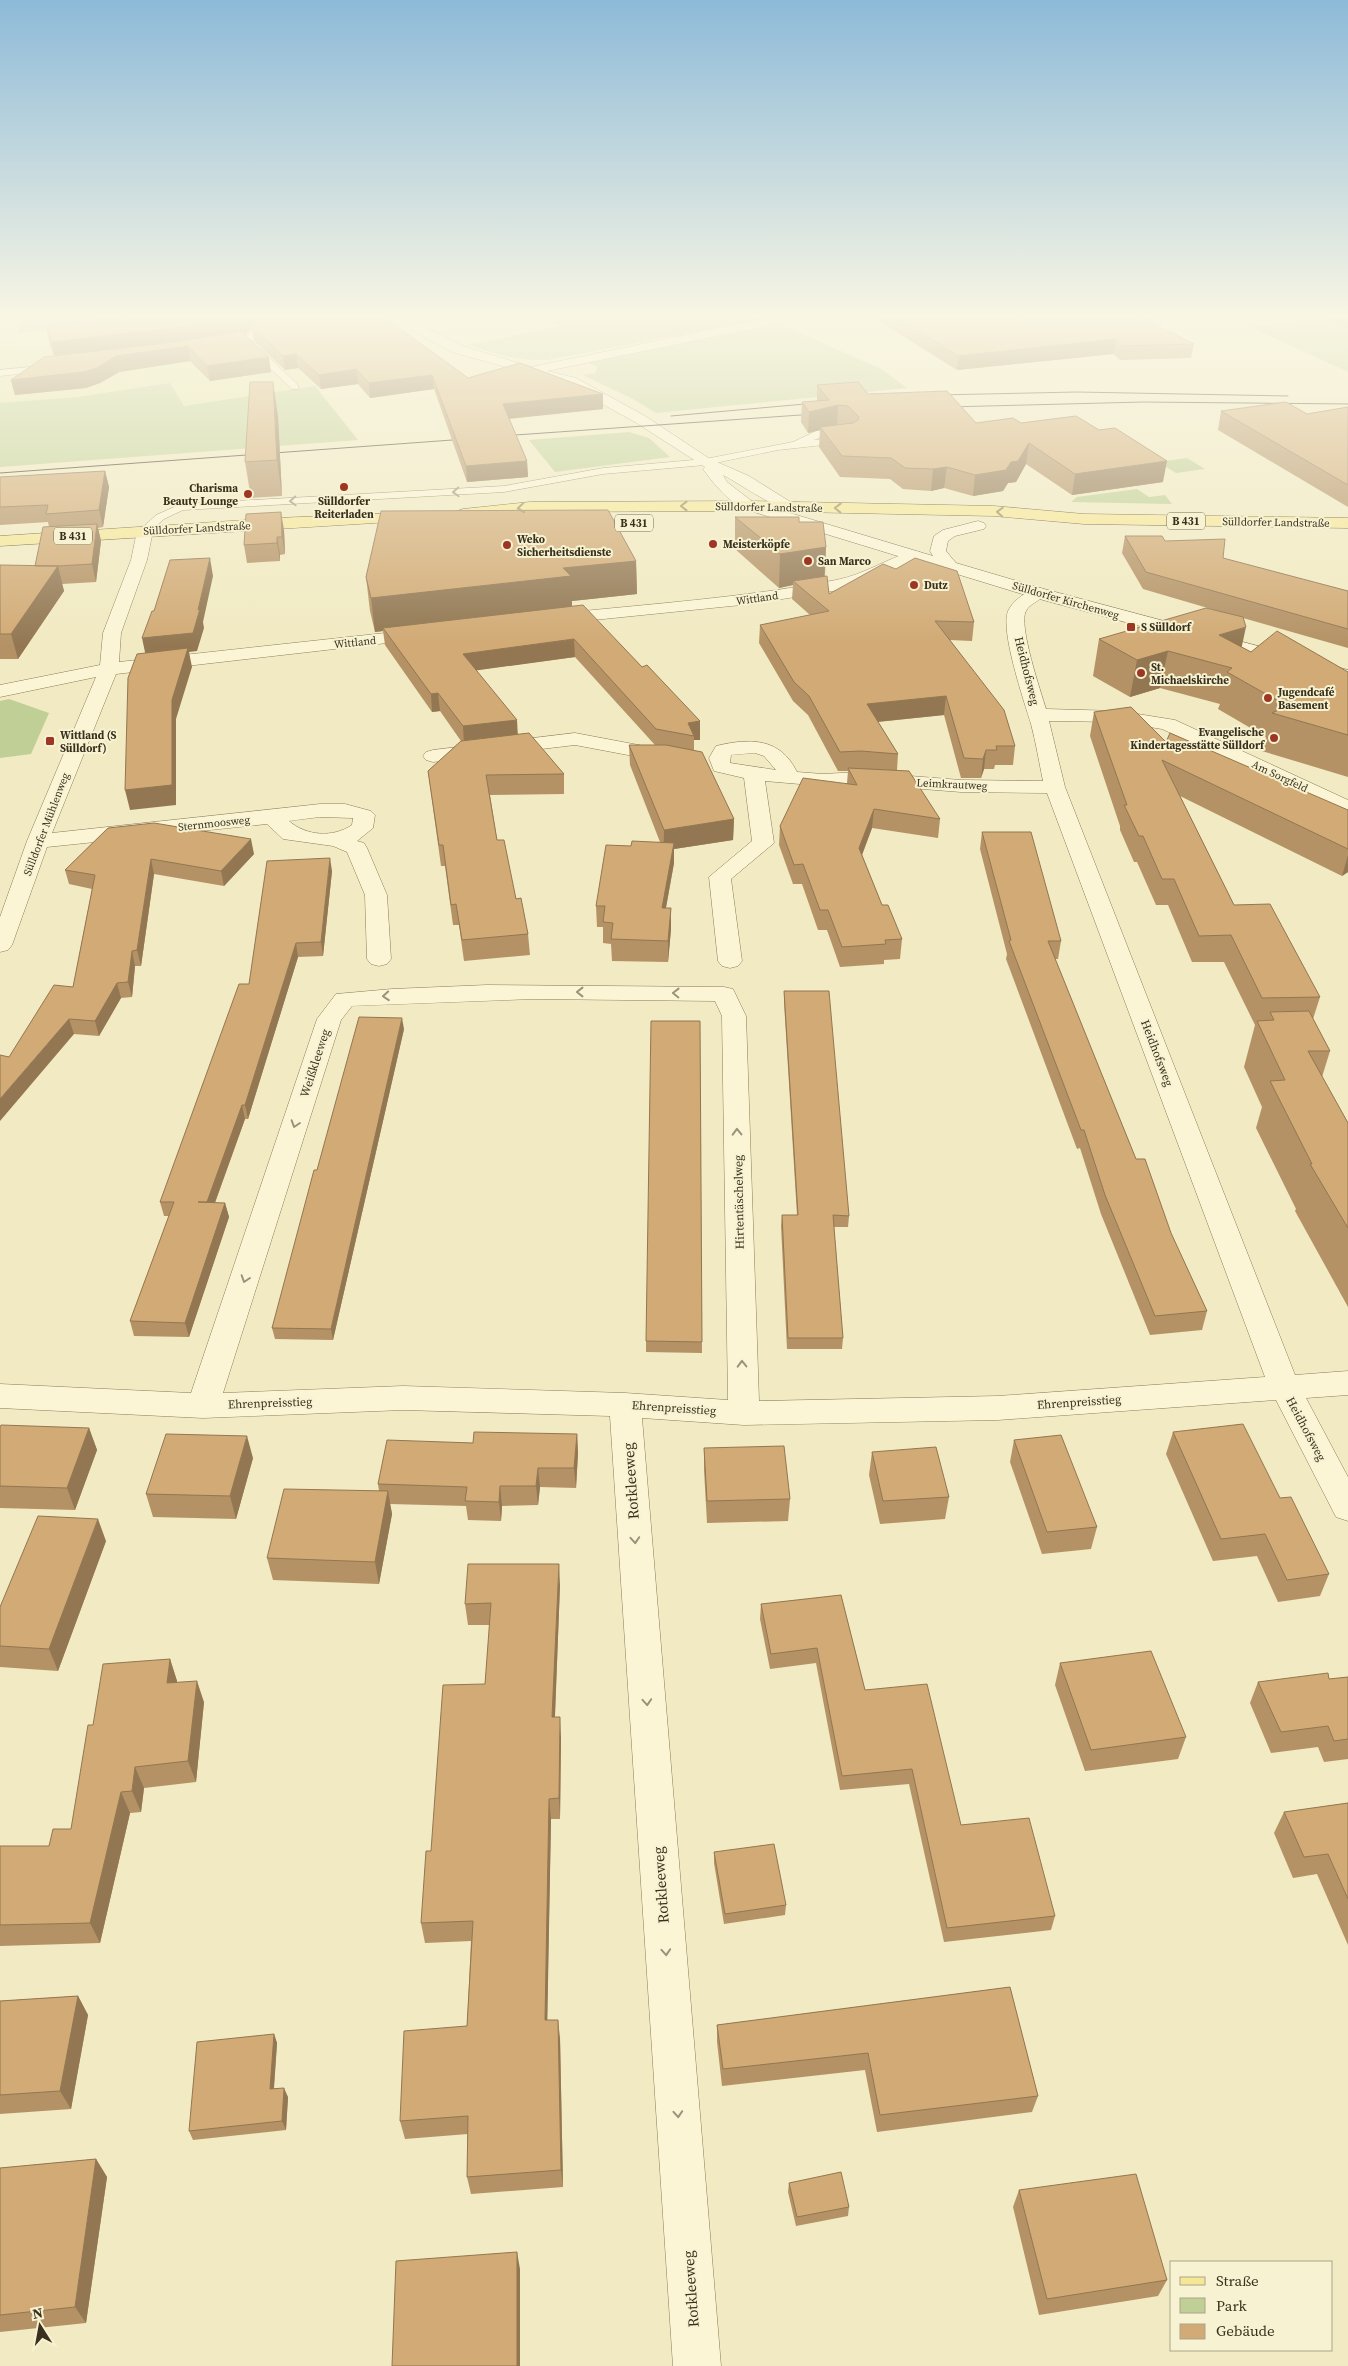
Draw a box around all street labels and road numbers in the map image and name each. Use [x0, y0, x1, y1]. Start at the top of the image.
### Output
street label: Sülldorfer Landstraße [715, 499, 823, 516]
road number: B 431 [1167, 512, 1205, 530]
road number: B 431 [615, 514, 653, 532]
street label: Sülldorfer Landstraße [1222, 514, 1330, 531]
street label: Sülldorfer Landstraße [143, 518, 252, 539]
road number: B 431 [54, 528, 92, 544]
street label: Sülldorfer Kirchenweg [1011, 578, 1121, 623]
street label: Wittland [735, 588, 780, 609]
street label: Wittland [333, 633, 378, 652]
street label: Heidhofsweg [1011, 635, 1043, 707]
street label: Am Sorgfeld [1249, 757, 1311, 796]
street label: Sülldorfer Mühlenweg [20, 770, 73, 878]
street label: Leimkrautweg [916, 775, 988, 794]
street label: Sternmoosweg [177, 812, 251, 835]
street label: Heidhofsweg [1137, 1017, 1177, 1089]
street label: Weißkleeweg [296, 1027, 334, 1099]
street label: Hirtentäschelweg [730, 1155, 748, 1249]
street label: Ehrenpreisstieg [1036, 1391, 1122, 1413]
street label: Ehrenpreisstieg [227, 1394, 313, 1412]
street label: Heidhofsweg [1282, 1394, 1330, 1464]
street label: Ehrenpreisstieg [631, 1397, 717, 1419]
street label: Rotkleeweg [617, 1442, 644, 1520]
street label: Rotkleeweg [647, 1846, 674, 1924]
street label: Rotkleeweg [677, 2250, 704, 2328]

